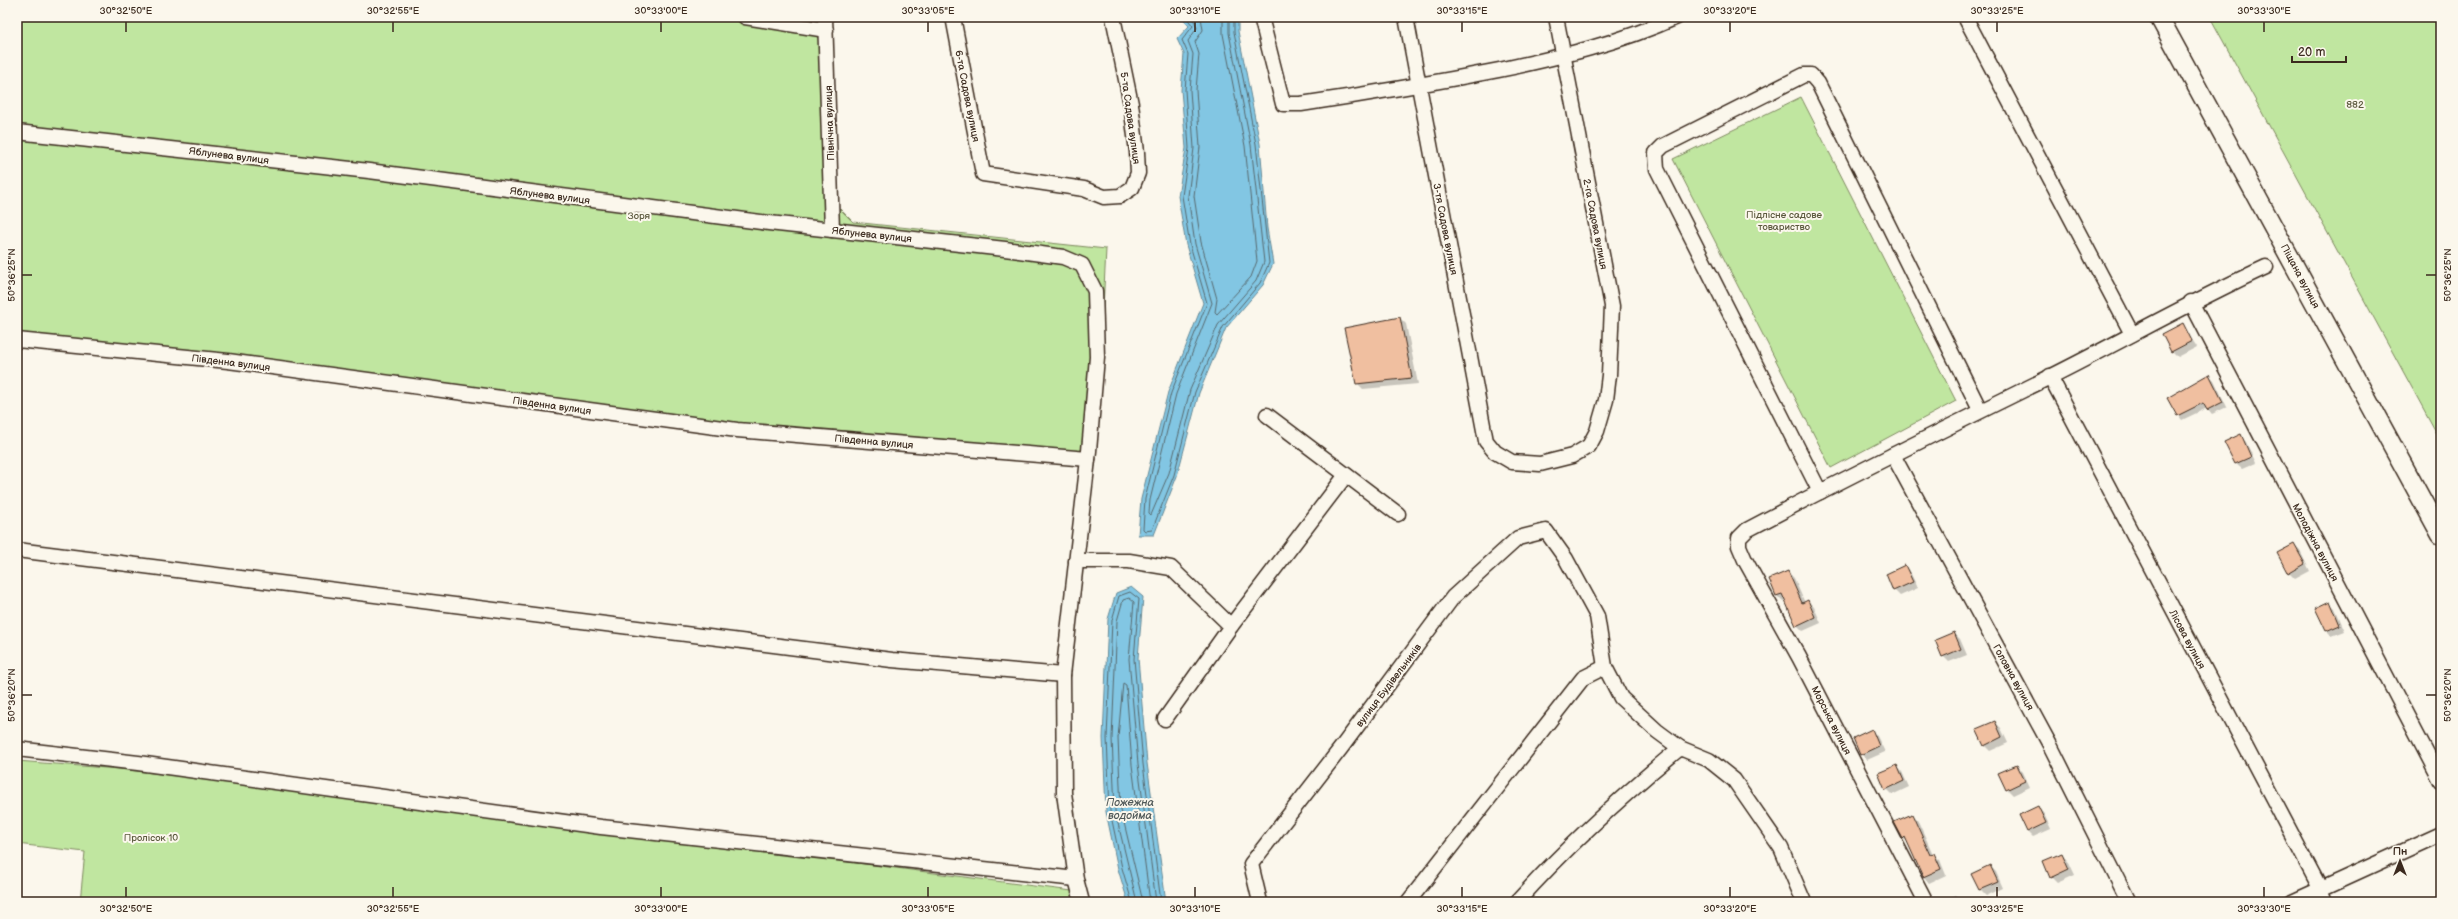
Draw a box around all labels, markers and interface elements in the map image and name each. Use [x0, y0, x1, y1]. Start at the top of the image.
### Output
text: 30°32'50"E [100, 5, 153, 17]
text: 30°32'55"E [367, 5, 420, 17]
text: 30°33'00"E [634, 5, 688, 17]
text: 30°33'05"E [901, 5, 955, 17]
text: 30°33'10"E [1169, 5, 1221, 17]
text: 30°33'15"E [1436, 5, 1488, 17]
text: 30°33'20"E [1703, 5, 1757, 17]
text: 30°33'25"E [1970, 5, 2024, 17]
text: 30°33'30"E [2237, 5, 2291, 17]
scale bar [2292, 38, 2346, 64]
text: 20 m [2298, 45, 2325, 60]
street label: 6-та Садова вулиця [952, 49, 982, 144]
street label: 5-та Садова вулиця [1118, 71, 1142, 165]
street label: Північна вулиця [823, 85, 837, 161]
park label: 882 [2346, 99, 2364, 111]
street label: Яблунева вулиця [188, 145, 270, 167]
street label: 2-га Садова вулиця [1580, 178, 1610, 271]
street label: 3-тя Садова вулиця [1430, 182, 1460, 276]
street label: Яблунева вулиця [509, 185, 591, 207]
park label: Підлісне садове товариство [1746, 209, 1822, 233]
park label: Зоря [628, 210, 651, 222]
street label: Яблунева вулиця [831, 225, 913, 245]
street label: Піщана вулиця [2278, 242, 2322, 311]
text: 50°36'25"N [6, 248, 18, 302]
text: 50°36'25"N [2442, 248, 2454, 302]
street label: Південна вулиця [191, 352, 271, 374]
street label: Південна вулиця [512, 395, 592, 418]
street label: Південна вулиця [834, 433, 914, 451]
street label: Молодіжна вулиця [2290, 501, 2341, 584]
street label: Лісова вулиця [2166, 607, 2208, 672]
street label: вулиця Будівельників [1354, 641, 1424, 730]
street label: Головна вулиця [1990, 642, 2036, 713]
text: 50°36'20"N [6, 668, 18, 722]
text: 50°36'20"N [2442, 668, 2454, 722]
street label: Морська вулиця [1809, 684, 1854, 757]
water label: Пожежна водойма [1106, 796, 1155, 822]
park label: Пролісок 10 [124, 832, 178, 844]
north arrow [2380, 841, 2420, 881]
text: Пн [2393, 845, 2407, 858]
text: 30°32'50"E [100, 903, 153, 915]
text: 30°32'55"E [367, 903, 420, 915]
text: 30°33'00"E [634, 903, 688, 915]
text: 30°33'05"E [901, 903, 955, 915]
text: 30°33'10"E [1169, 903, 1221, 915]
text: 30°33'15"E [1436, 903, 1488, 915]
text: 30°33'20"E [1703, 903, 1757, 915]
text: 30°33'25"E [1970, 903, 2024, 915]
text: 30°33'30"E [2237, 903, 2291, 915]

